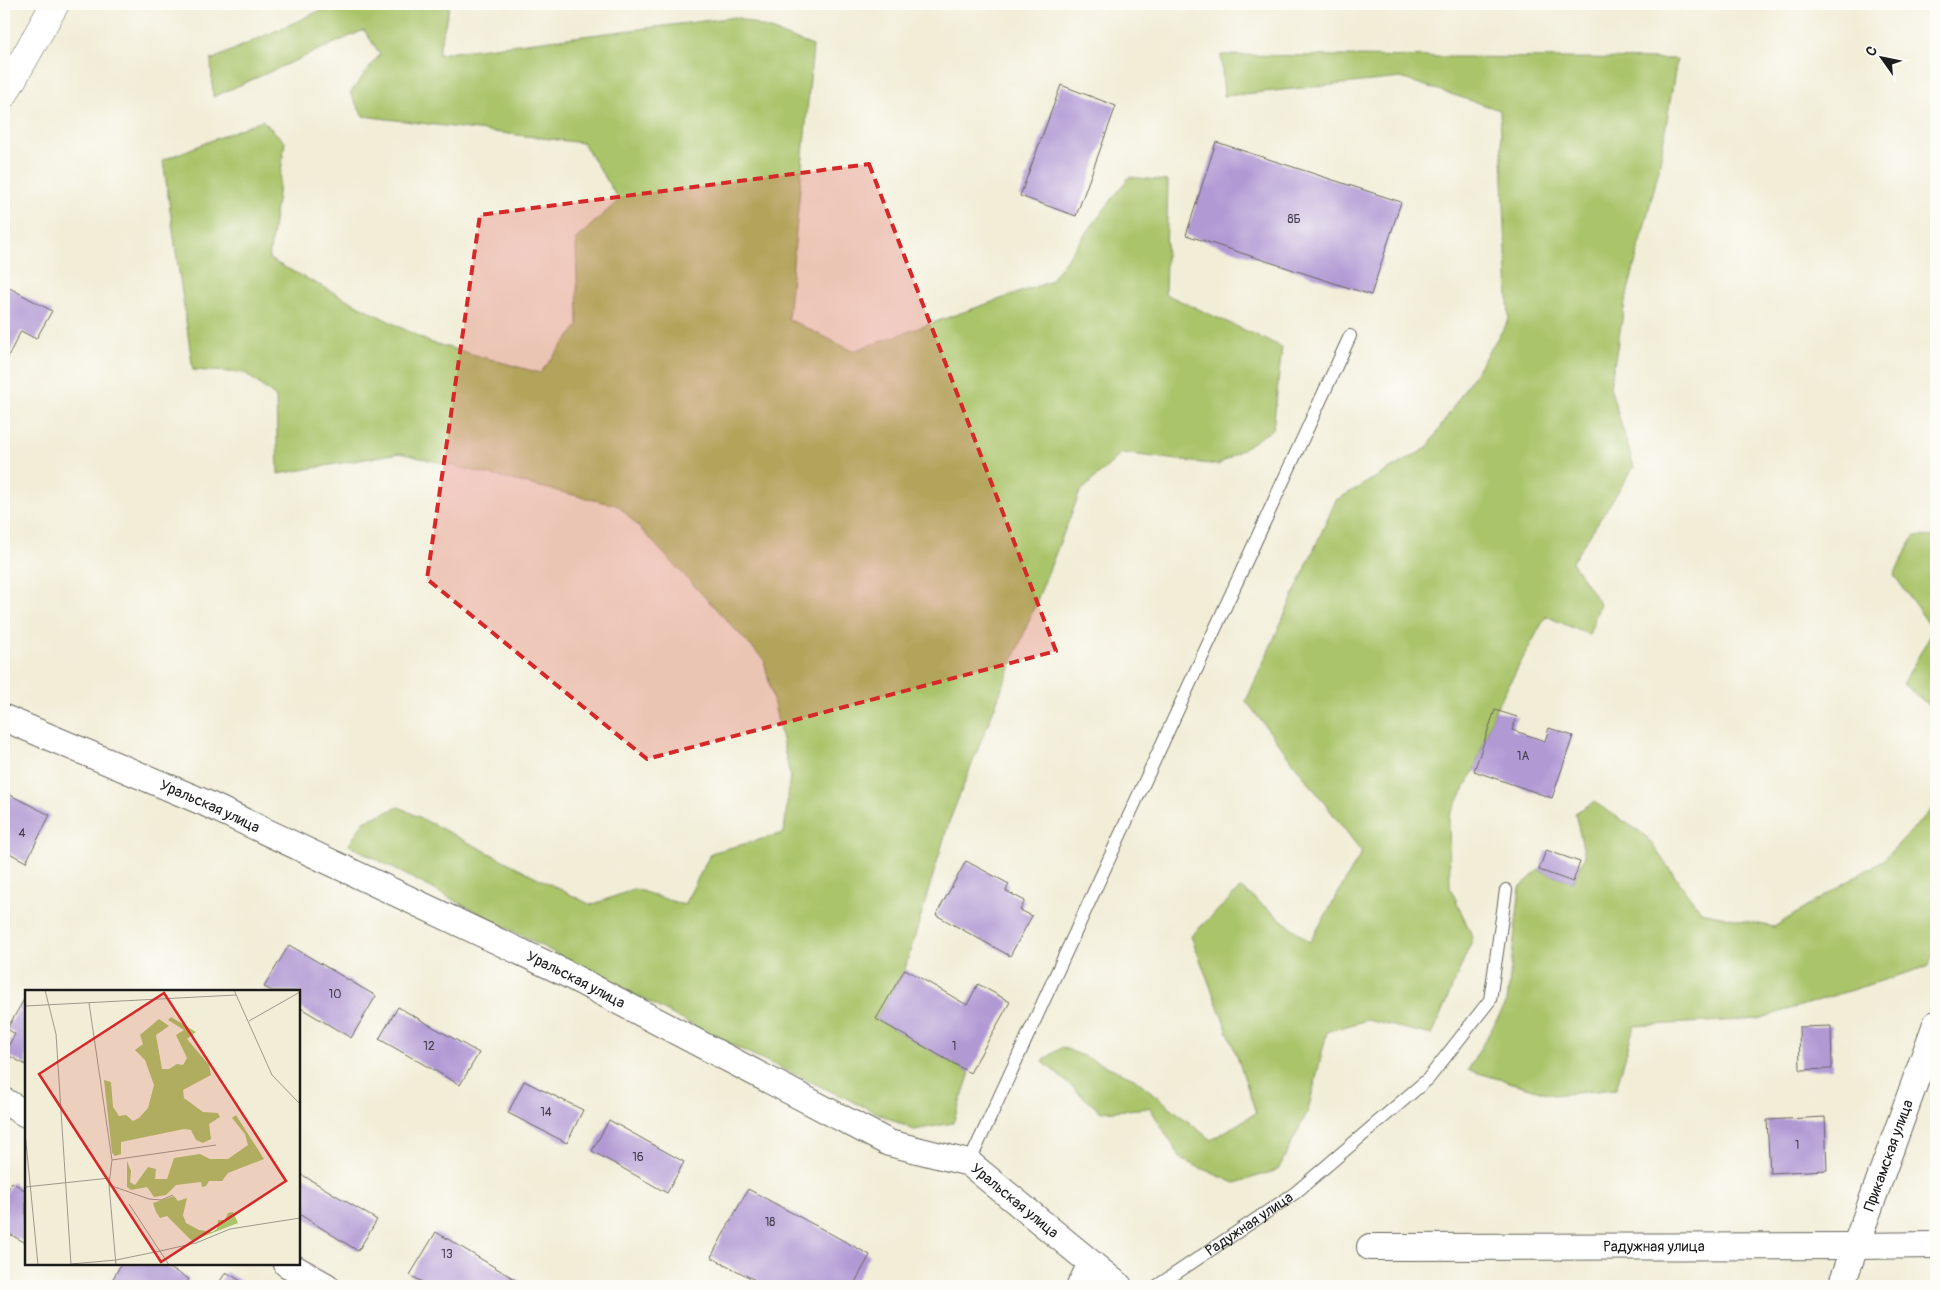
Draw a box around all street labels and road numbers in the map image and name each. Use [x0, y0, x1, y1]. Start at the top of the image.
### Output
street label: Уральская улица [157, 775, 263, 837]
street label: Уральская улица [524, 947, 628, 1012]
street label: Прикамская улица [1859, 1097, 1917, 1214]
street label: Уральская улица [967, 1159, 1063, 1242]
street label: Радужная улица [1202, 1188, 1297, 1260]
street label: Радужная улица [1603, 1237, 1705, 1256]

